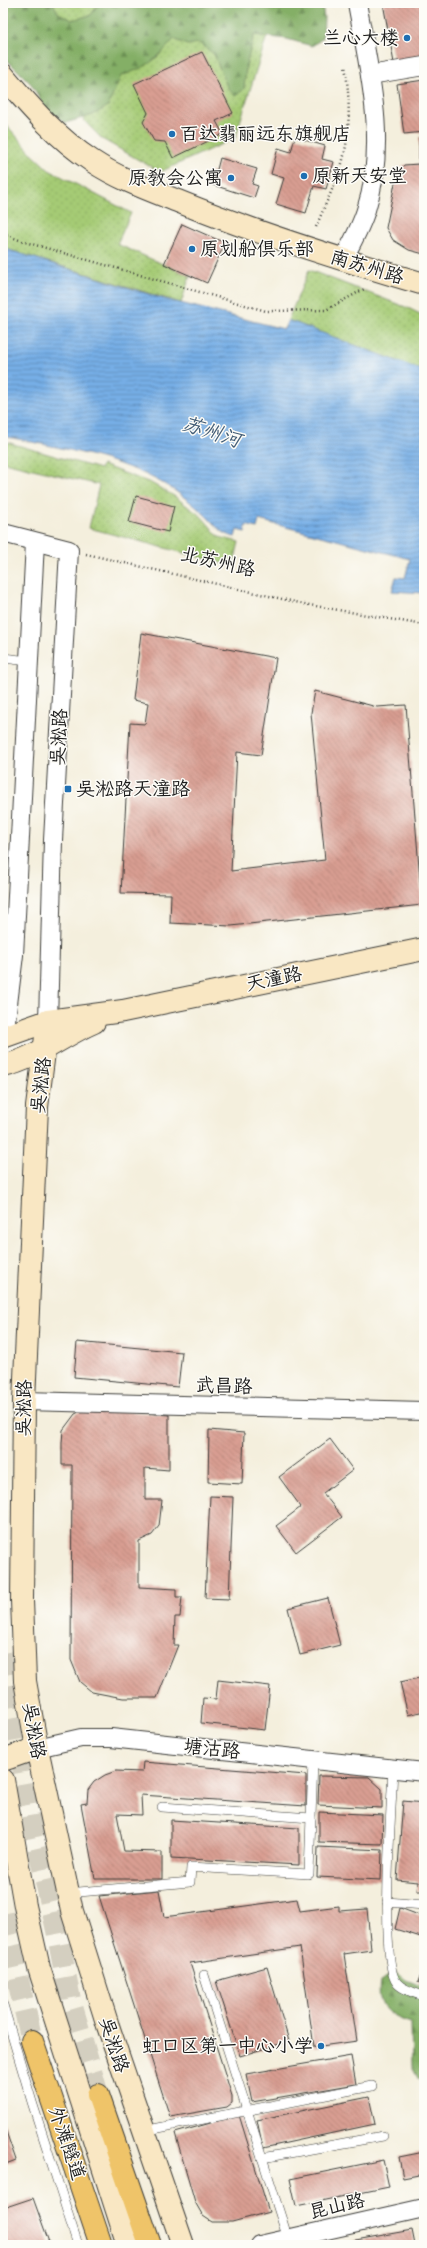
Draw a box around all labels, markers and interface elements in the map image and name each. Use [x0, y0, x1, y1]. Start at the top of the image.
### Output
place label: 兰心大楼 [323, 26, 399, 50]
marker: 兰心大楼 [402, 33, 412, 43]
place label: 百达翡丽远东旗舰店 [180, 122, 351, 146]
marker: 百达翡丽远东旗舰店 [167, 129, 177, 139]
place label: 原新天安堂 [312, 164, 407, 188]
place label: 原教会公寓 [128, 166, 223, 190]
marker: 原新天安堂 [299, 171, 309, 181]
marker: 原教会公寓 [226, 173, 236, 183]
place label: 原划船俱乐部 [200, 237, 314, 261]
marker: 原划船俱乐部 [187, 244, 197, 254]
street label: 南苏州路 [327, 244, 407, 290]
water label: 苏州河 [180, 411, 247, 454]
street label: 北苏州路 [178, 542, 258, 582]
street label: 吴淞路 [46, 708, 72, 766]
place label: 吴淞路天潼路 [76, 777, 190, 801]
marker: 吴淞路天潼路 [63, 784, 73, 794]
street label: 天潼路 [244, 961, 304, 997]
street label: 吴淞路 [26, 1055, 56, 1115]
street label: 武昌路 [195, 1373, 253, 1399]
street label: 吴淞路 [12, 1379, 36, 1437]
street label: 吴淞路 [17, 1701, 51, 1761]
street label: 塘沽路 [182, 1734, 242, 1764]
street label: 吴淞路 [94, 2014, 134, 2076]
place label: 虹口区第一中心小学 [142, 2034, 313, 2058]
marker: 虹口区第一中心小学 [316, 2041, 326, 2051]
street label: 外滩隧道 [43, 2103, 91, 2183]
street label: 昆山路 [307, 2188, 367, 2224]

